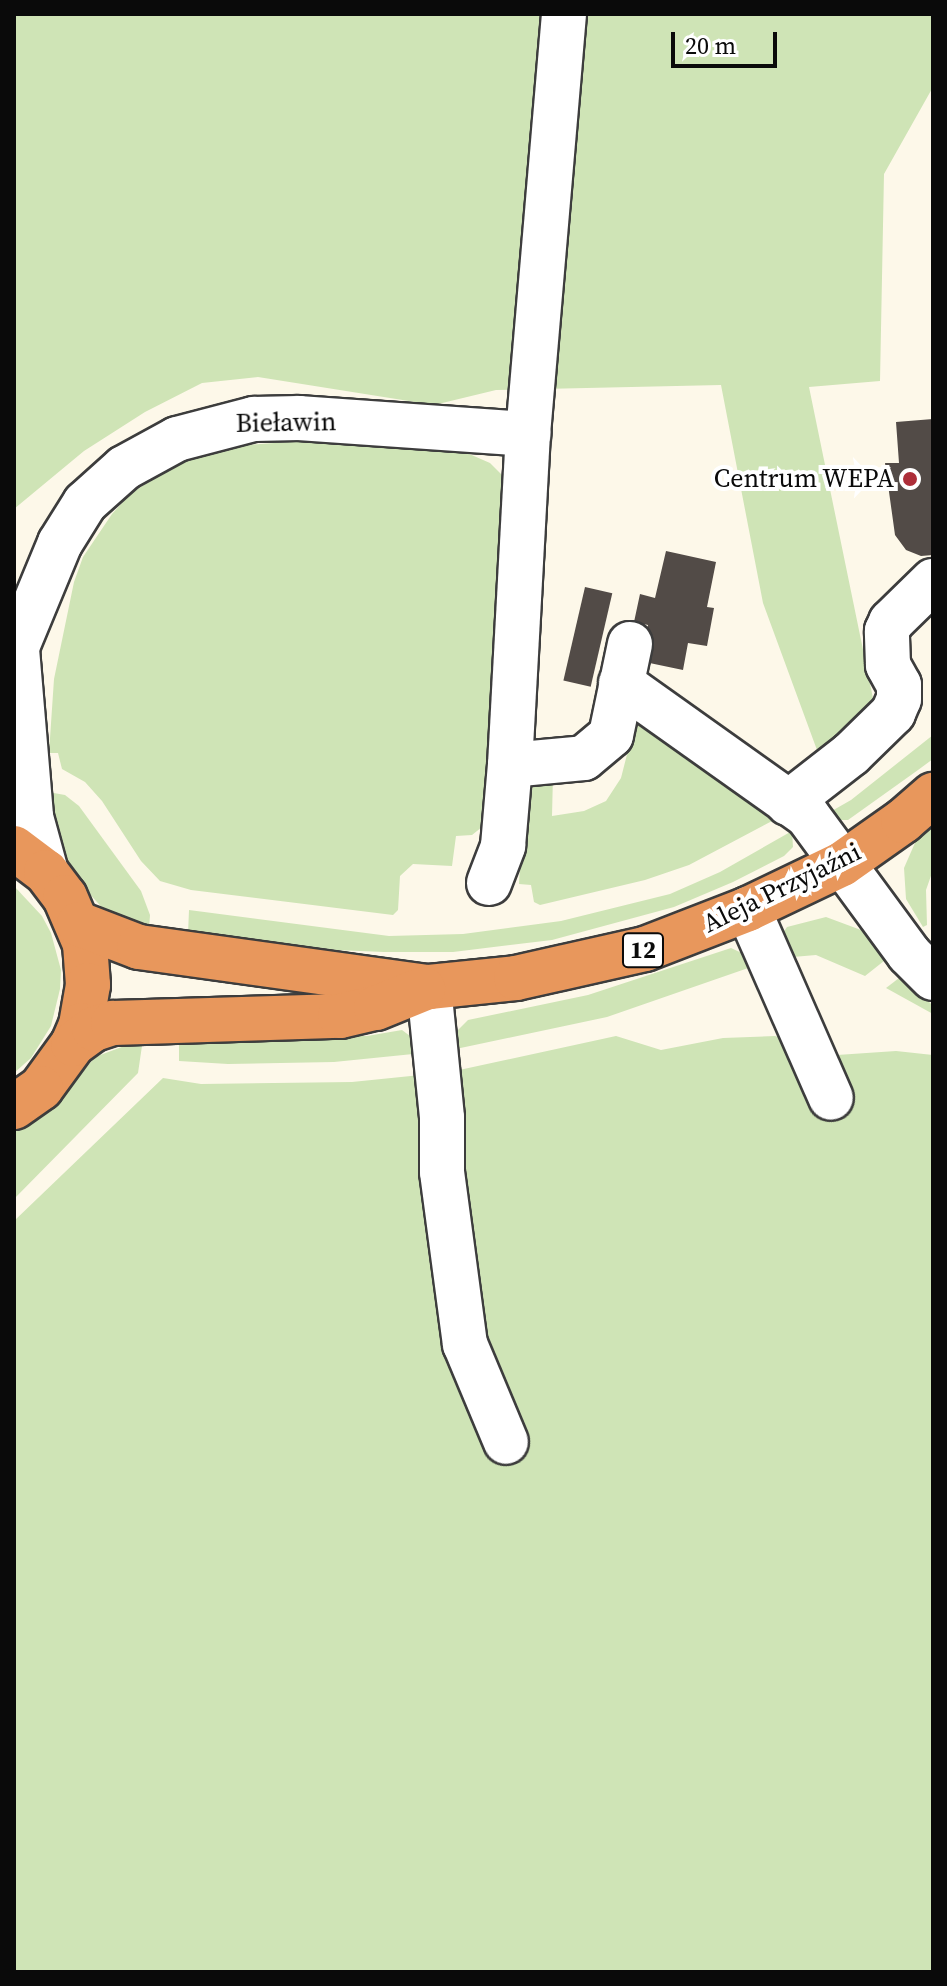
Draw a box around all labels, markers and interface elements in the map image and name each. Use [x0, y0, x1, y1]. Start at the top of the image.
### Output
scale bar [675, 16, 781, 66]
text: 20 m [685, 29, 736, 62]
street label: Bieławin [235, 407, 337, 439]
place label: Centrum WEPA [713, 463, 894, 495]
marker: Centrum WEPA [901, 470, 919, 488]
street label: Aleja Przyjaźni [698, 836, 866, 940]
road number: 12 [621, 930, 665, 970]

